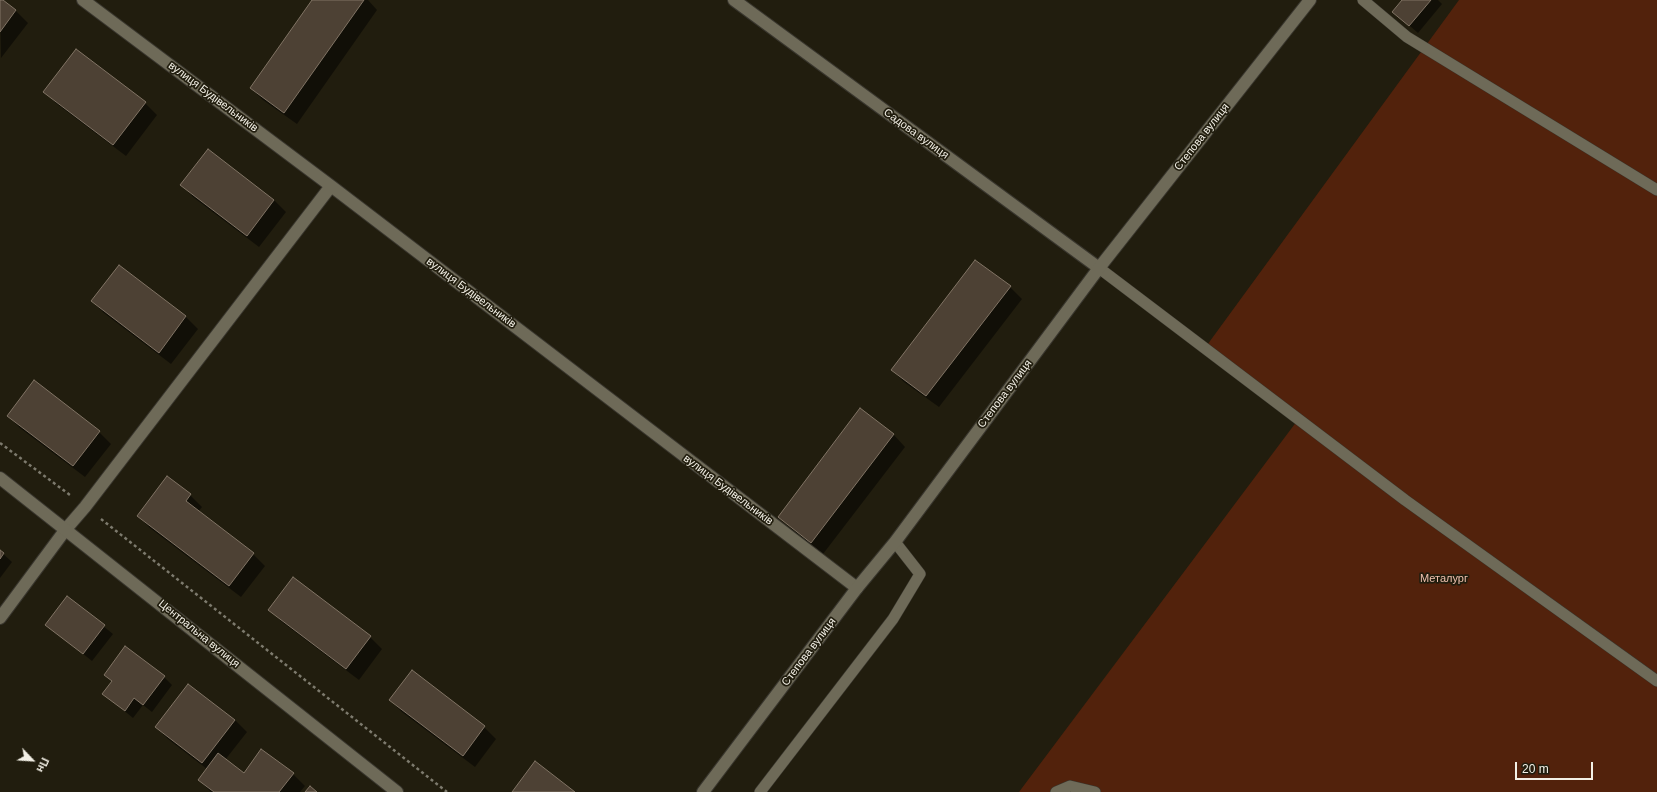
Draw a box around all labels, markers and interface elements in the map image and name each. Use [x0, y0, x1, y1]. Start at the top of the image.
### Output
street label: вулиця Будівельників [166, 59, 260, 135]
street label: Степова вулиця [1172, 101, 1232, 173]
street label: Садова вулиця [881, 106, 951, 162]
street label: вулиця Будівельників [424, 255, 518, 331]
street label: Степова вулиця [975, 357, 1035, 431]
street label: вулиця Будівельників [681, 452, 775, 528]
park label: Металург [1420, 572, 1468, 586]
street label: Центральна вулиця [156, 597, 242, 671]
street label: Степова вулиця [779, 615, 839, 689]
north arrow [12, 740, 52, 780]
scale bar [1517, 754, 1595, 780]
text: Пн [34, 756, 51, 774]
text: 20 m [1522, 762, 1549, 776]

